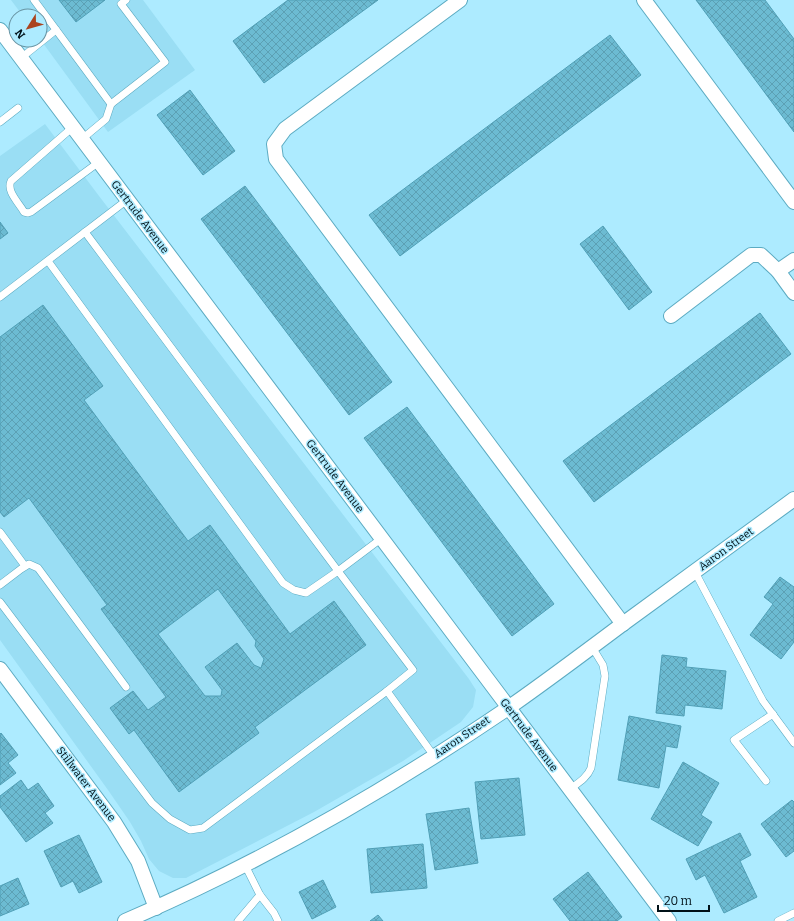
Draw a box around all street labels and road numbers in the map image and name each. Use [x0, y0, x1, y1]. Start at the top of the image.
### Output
street label: Gertrude Avenue [108, 178, 172, 256]
street label: Gertrude Avenue [303, 437, 367, 515]
street label: Aaron Street [696, 525, 756, 573]
street label: Gertrude Avenue [497, 696, 561, 774]
street label: Aaron Street [432, 714, 492, 760]
street label: Stillwater Avenue [54, 744, 118, 824]

